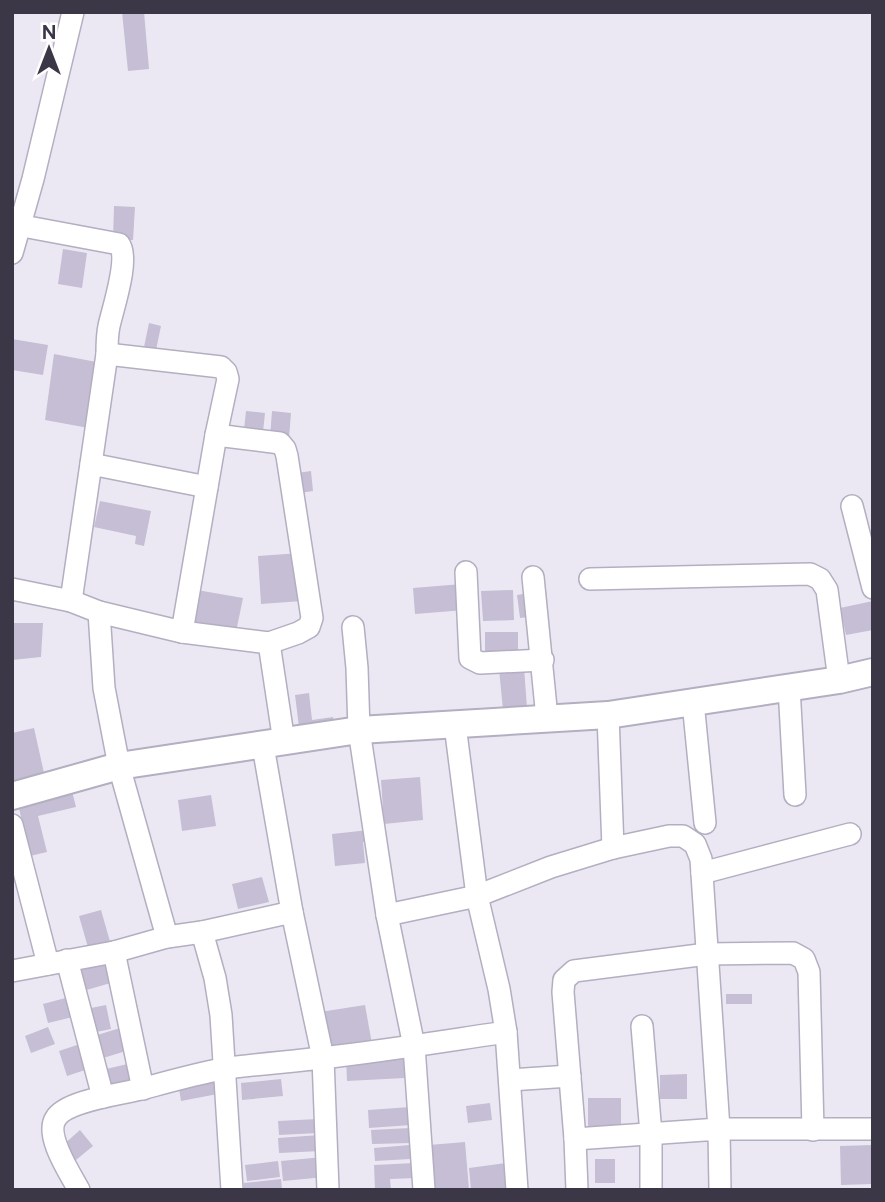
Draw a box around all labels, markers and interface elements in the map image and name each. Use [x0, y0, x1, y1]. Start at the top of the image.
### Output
north arrow [14, 14, 84, 84]
text: N [42, 21, 56, 44]

